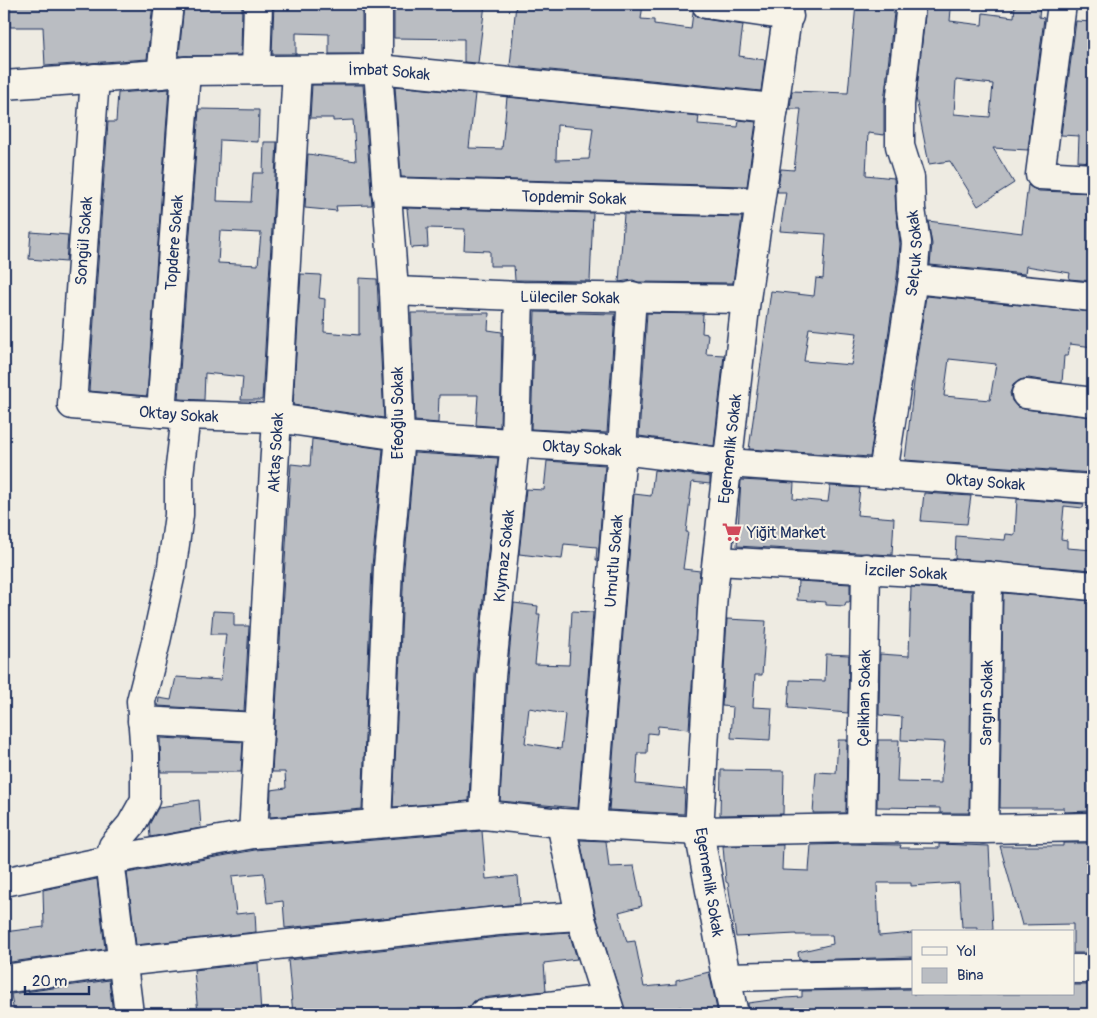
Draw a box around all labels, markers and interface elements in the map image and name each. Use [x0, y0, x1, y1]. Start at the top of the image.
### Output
street label: İmbat Sokak [348, 60, 431, 85]
street label: Topdemir Sokak [521, 187, 627, 209]
street label: Topdere Sokak [161, 194, 188, 291]
street label: Songül Sokak [71, 196, 97, 286]
street label: Selçuk Sokak [901, 209, 927, 298]
street label: Lüleciler Sokak [520, 287, 620, 308]
street label: Efeoğlu Sokak [388, 366, 408, 459]
street label: Egemenlik Sokak [714, 392, 746, 505]
street label: Oktay Sokak [138, 402, 219, 427]
street label: Aktaş Sokak [264, 412, 288, 493]
street label: Oktay Sokak [542, 436, 623, 461]
street label: Oktay Sokak [945, 470, 1026, 495]
street label: Kıymaz Sokak [490, 508, 519, 603]
street label: Umutlu Sokak [600, 513, 628, 608]
supermarket icon: Yiğit Market [721, 521, 743, 543]
place label: Yiğit Market [746, 523, 826, 543]
street label: İzciler Sokak [863, 560, 948, 585]
street label: Çelikhan Sokak [854, 649, 875, 747]
street label: Sargın Sokak [976, 659, 998, 746]
street label: Egemenlik Sokak [690, 826, 728, 939]
legend [912, 930, 1074, 996]
text: Yol [956, 942, 976, 961]
scale bar [25, 963, 89, 995]
text: Bina [957, 966, 984, 985]
text: 20 m [32, 972, 67, 991]

